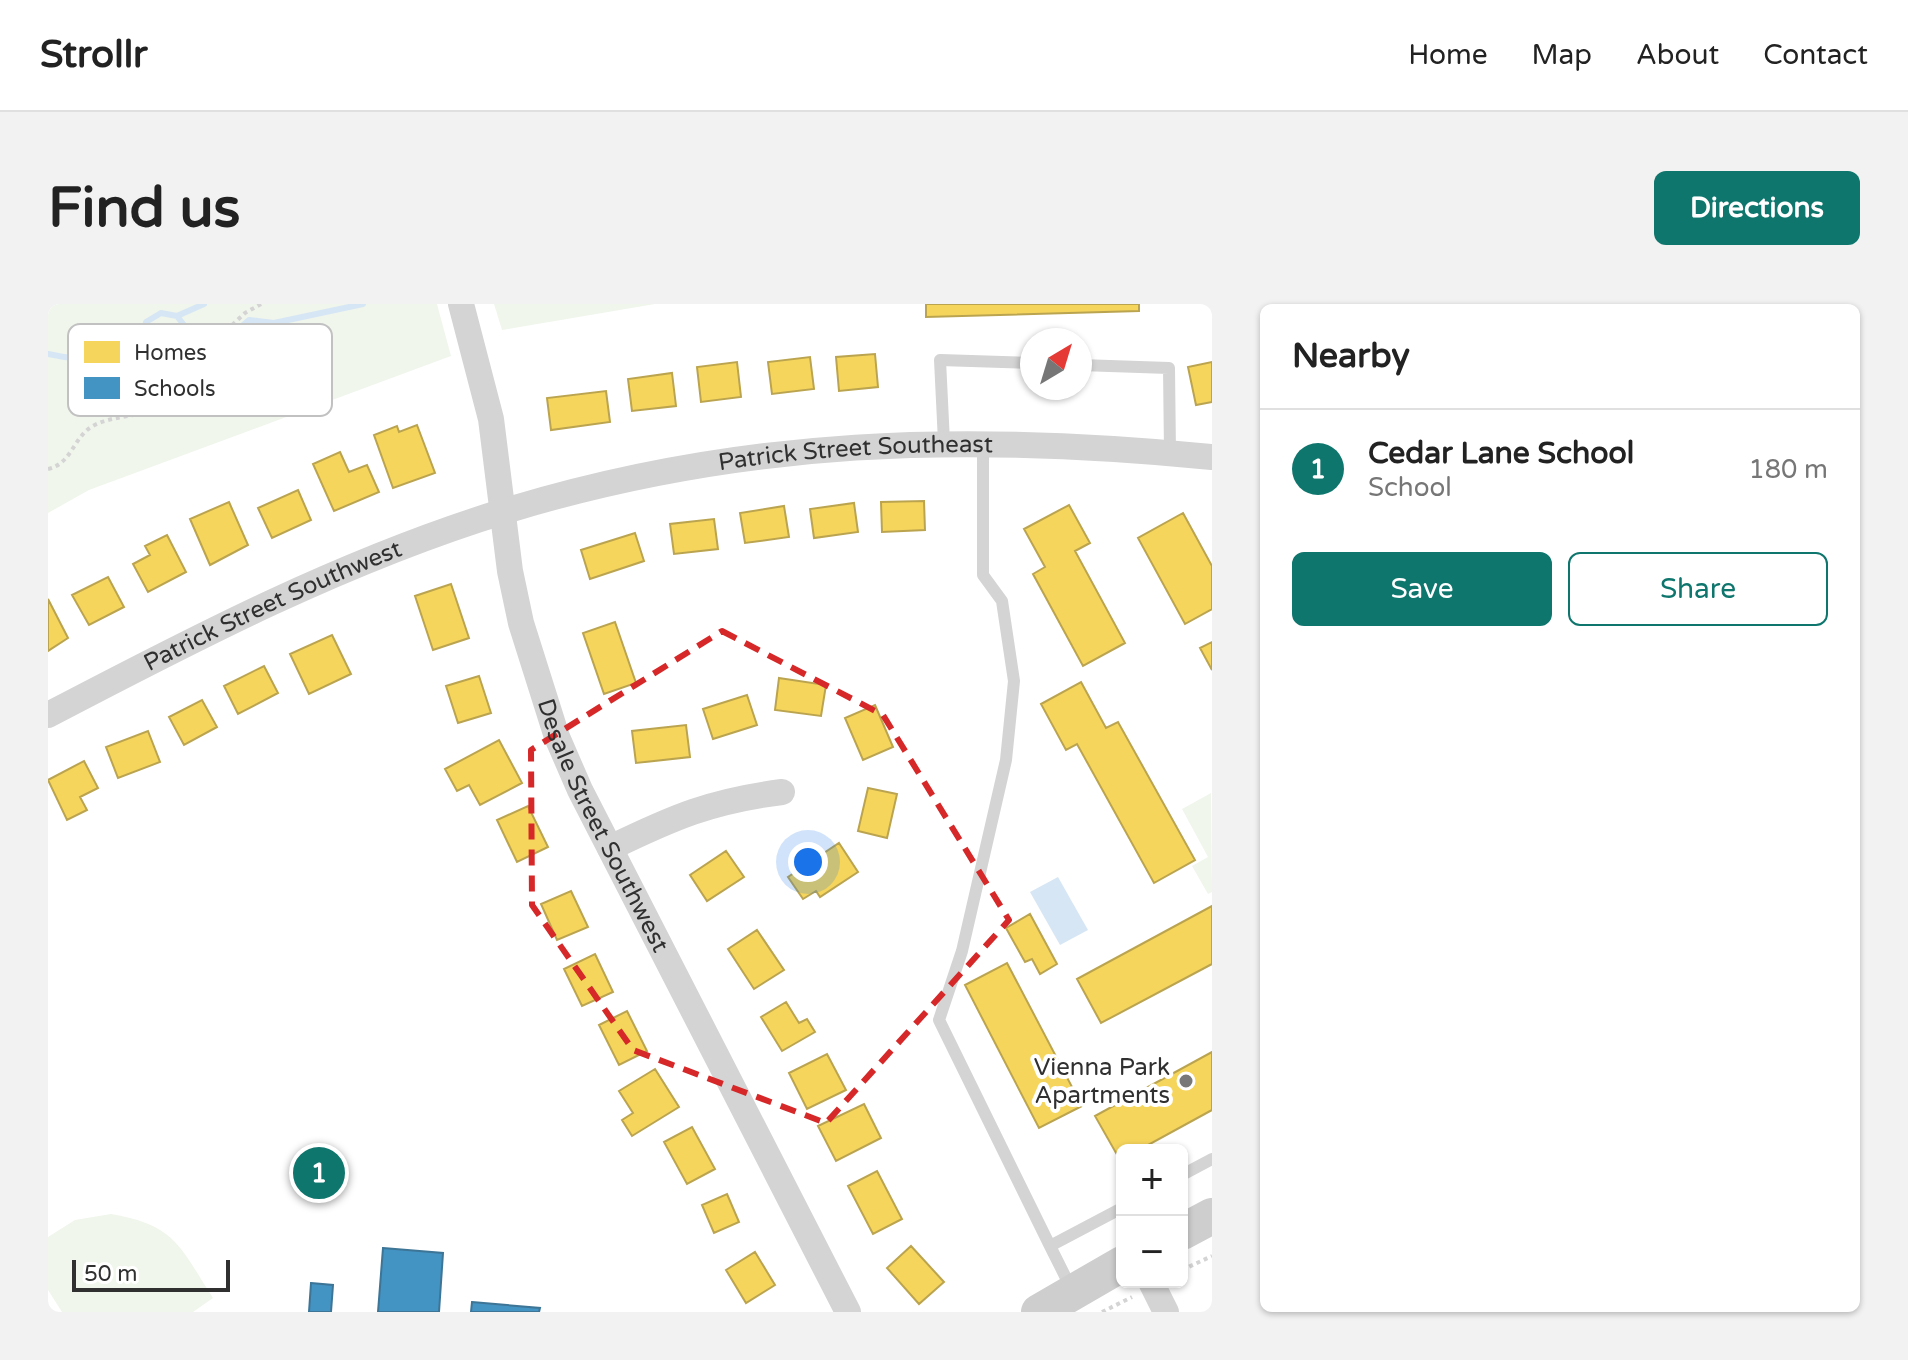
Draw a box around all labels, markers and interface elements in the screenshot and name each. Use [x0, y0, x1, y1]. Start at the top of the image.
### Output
text: Strollr [40, 32, 148, 78]
text: Home [1408, 38, 1488, 72]
text: Map [1532, 38, 1592, 72]
text: About [1636, 38, 1719, 72]
text: Contact [1763, 38, 1868, 72]
button: Directions [1654, 171, 1860, 245]
text: Find us [48, 175, 240, 242]
legend [68, 324, 332, 416]
north arrow [1020, 328, 1092, 400]
text: Nearby [1292, 336, 1410, 377]
text: Homes [134, 340, 207, 366]
text: Schools [134, 376, 215, 402]
street label: Patrick Street Southeast [716, 430, 993, 477]
text: Cedar Lane School [1368, 435, 1634, 472]
text: 1 [1310, 454, 1326, 485]
text: 180 m [1748, 454, 1828, 485]
text: School [1368, 472, 1452, 503]
street label: Patrick Street Southwest [139, 534, 406, 677]
button: Save [1292, 552, 1552, 626]
button: Share [1568, 552, 1828, 626]
street label: Desale Street Southwest [531, 695, 675, 957]
your location [788, 842, 828, 882]
place label: Vienna Park Apartments [1034, 1053, 1170, 1110]
marker: Vienna Park Apartments [1177, 1072, 1195, 1090]
pin: 1 [293, 1143, 345, 1203]
map controls [1116, 1144, 1188, 1288]
button: + [1116, 1144, 1188, 1216]
button: − [1116, 1216, 1188, 1288]
scale bar [72, 1256, 230, 1292]
text: 50 m [84, 1261, 138, 1287]

